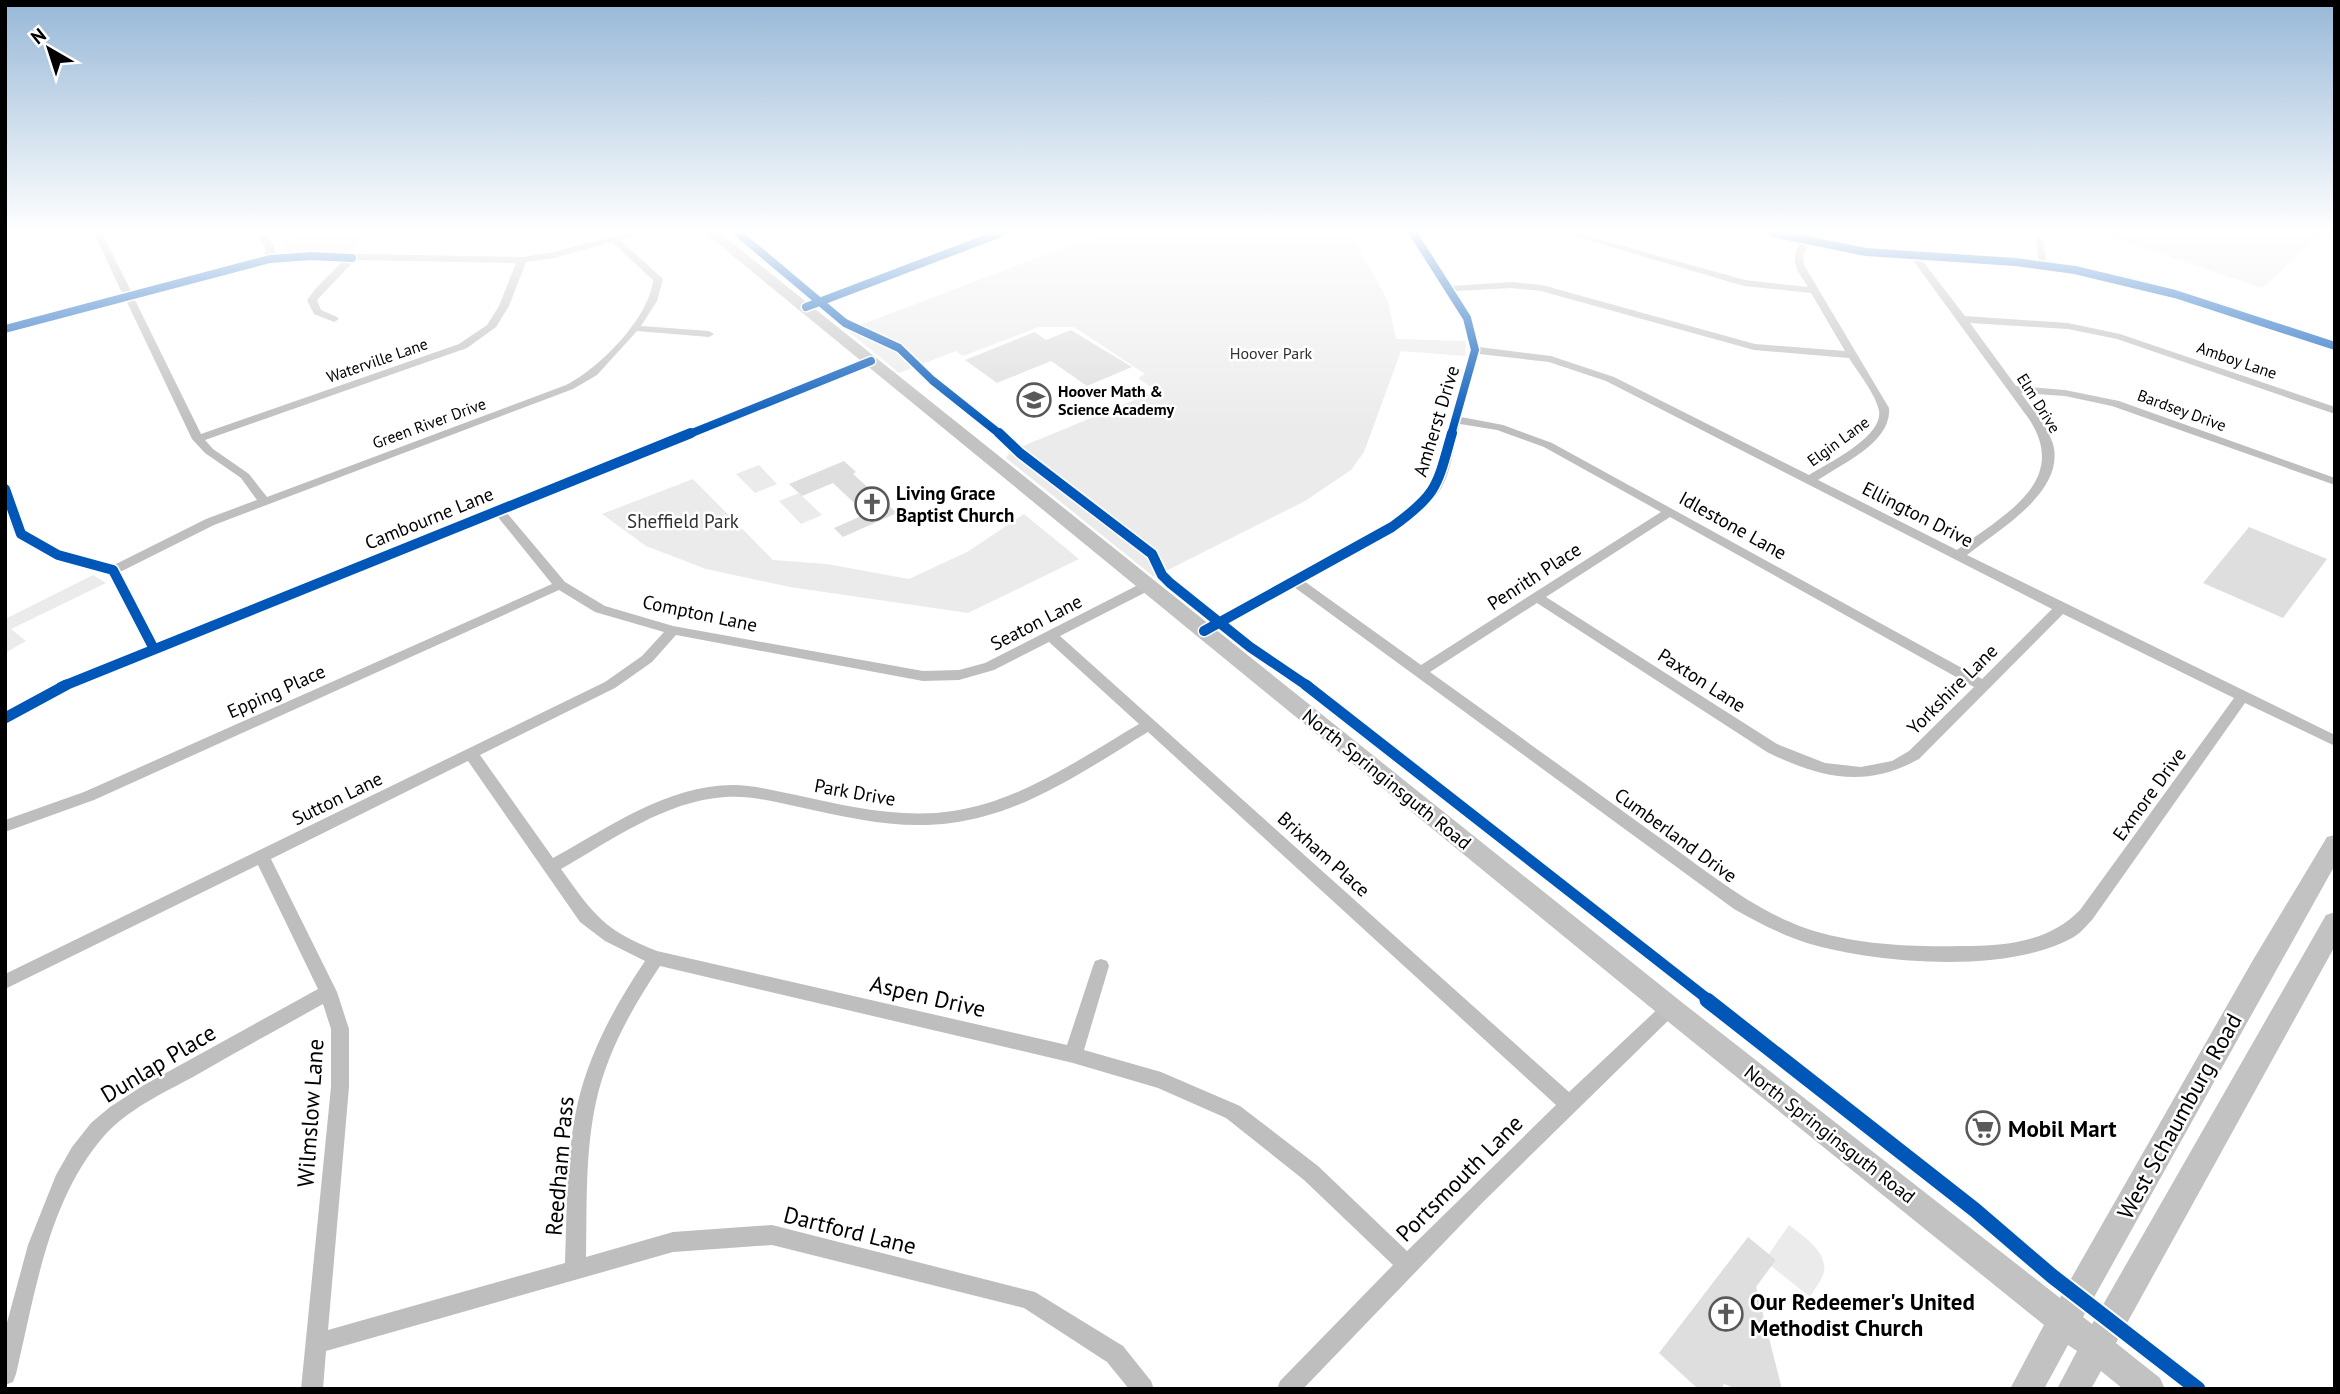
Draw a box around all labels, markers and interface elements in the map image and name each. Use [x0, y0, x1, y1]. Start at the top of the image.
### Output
north arrow [14, 14, 84, 84]
text: N [26, 23, 51, 49]
street label: Waterville Lane [324, 333, 430, 387]
street label: Amboy Lane [2194, 337, 2280, 383]
park label: Hoover Park [1230, 343, 1313, 363]
street label: Amherst Drive [1408, 362, 1464, 480]
street label: Elm Drive [2013, 370, 2065, 436]
school or university icon: Hoover Math & Science Academy [1015, 381, 1053, 419]
place label: Hoover Math & Science Academy [1058, 381, 1175, 419]
street label: Bardsey Drive [2135, 385, 2229, 435]
street label: Green River Drive [369, 393, 489, 453]
street label: Elgin Lane [1803, 412, 1873, 470]
street label: Ellington Drive [1858, 476, 1978, 552]
street label: Cambourne Lane [361, 481, 497, 555]
place label: Living Grace Baptist Church [896, 481, 1014, 527]
church icon: Living Grace Baptist Church [853, 485, 891, 523]
street label: Idlestone Lane [1675, 486, 1791, 564]
park label: Sheffield Park [627, 509, 739, 533]
street label: Penrith Place [1483, 537, 1585, 615]
street label: Compton Lane [640, 589, 760, 637]
street label: Seaton Lane [986, 589, 1086, 655]
street label: Yorkshire Lane [1902, 639, 2002, 739]
street label: Paxton Lane [1654, 643, 1750, 717]
street label: Epping Place [223, 659, 329, 723]
street label: North Springinsguth Road [1298, 703, 1476, 855]
street label: Exmore Drive [2107, 743, 2191, 845]
street label: Sutton Lane [288, 766, 386, 830]
street label: Park Drive [813, 773, 897, 811]
street label: Cumberland Drive [1610, 782, 1742, 888]
street label: Brixham Place [1273, 806, 1375, 902]
street label: Aspen Drive [867, 969, 989, 1023]
street label: West Schaumburg Road [2110, 1008, 2248, 1224]
street label: Dunlap Place [95, 1017, 221, 1109]
street label: Wilmslow Lane [290, 1038, 330, 1188]
street label: North Springinsguth Road [1740, 1060, 1920, 1208]
street label: Reedham Pass [538, 1095, 580, 1237]
street label: Portsmouth Lane [1390, 1109, 1528, 1247]
supermarket icon: Mobil Mart [1964, 1109, 2002, 1147]
place label: Mobil Mart [2008, 1114, 2116, 1143]
street label: Dartford Lane [781, 1200, 919, 1260]
place label: Our Redeemer's United Methodist Church [1750, 1287, 1975, 1342]
church icon: Our Redeemer's United Methodist Church [1707, 1295, 1745, 1333]

